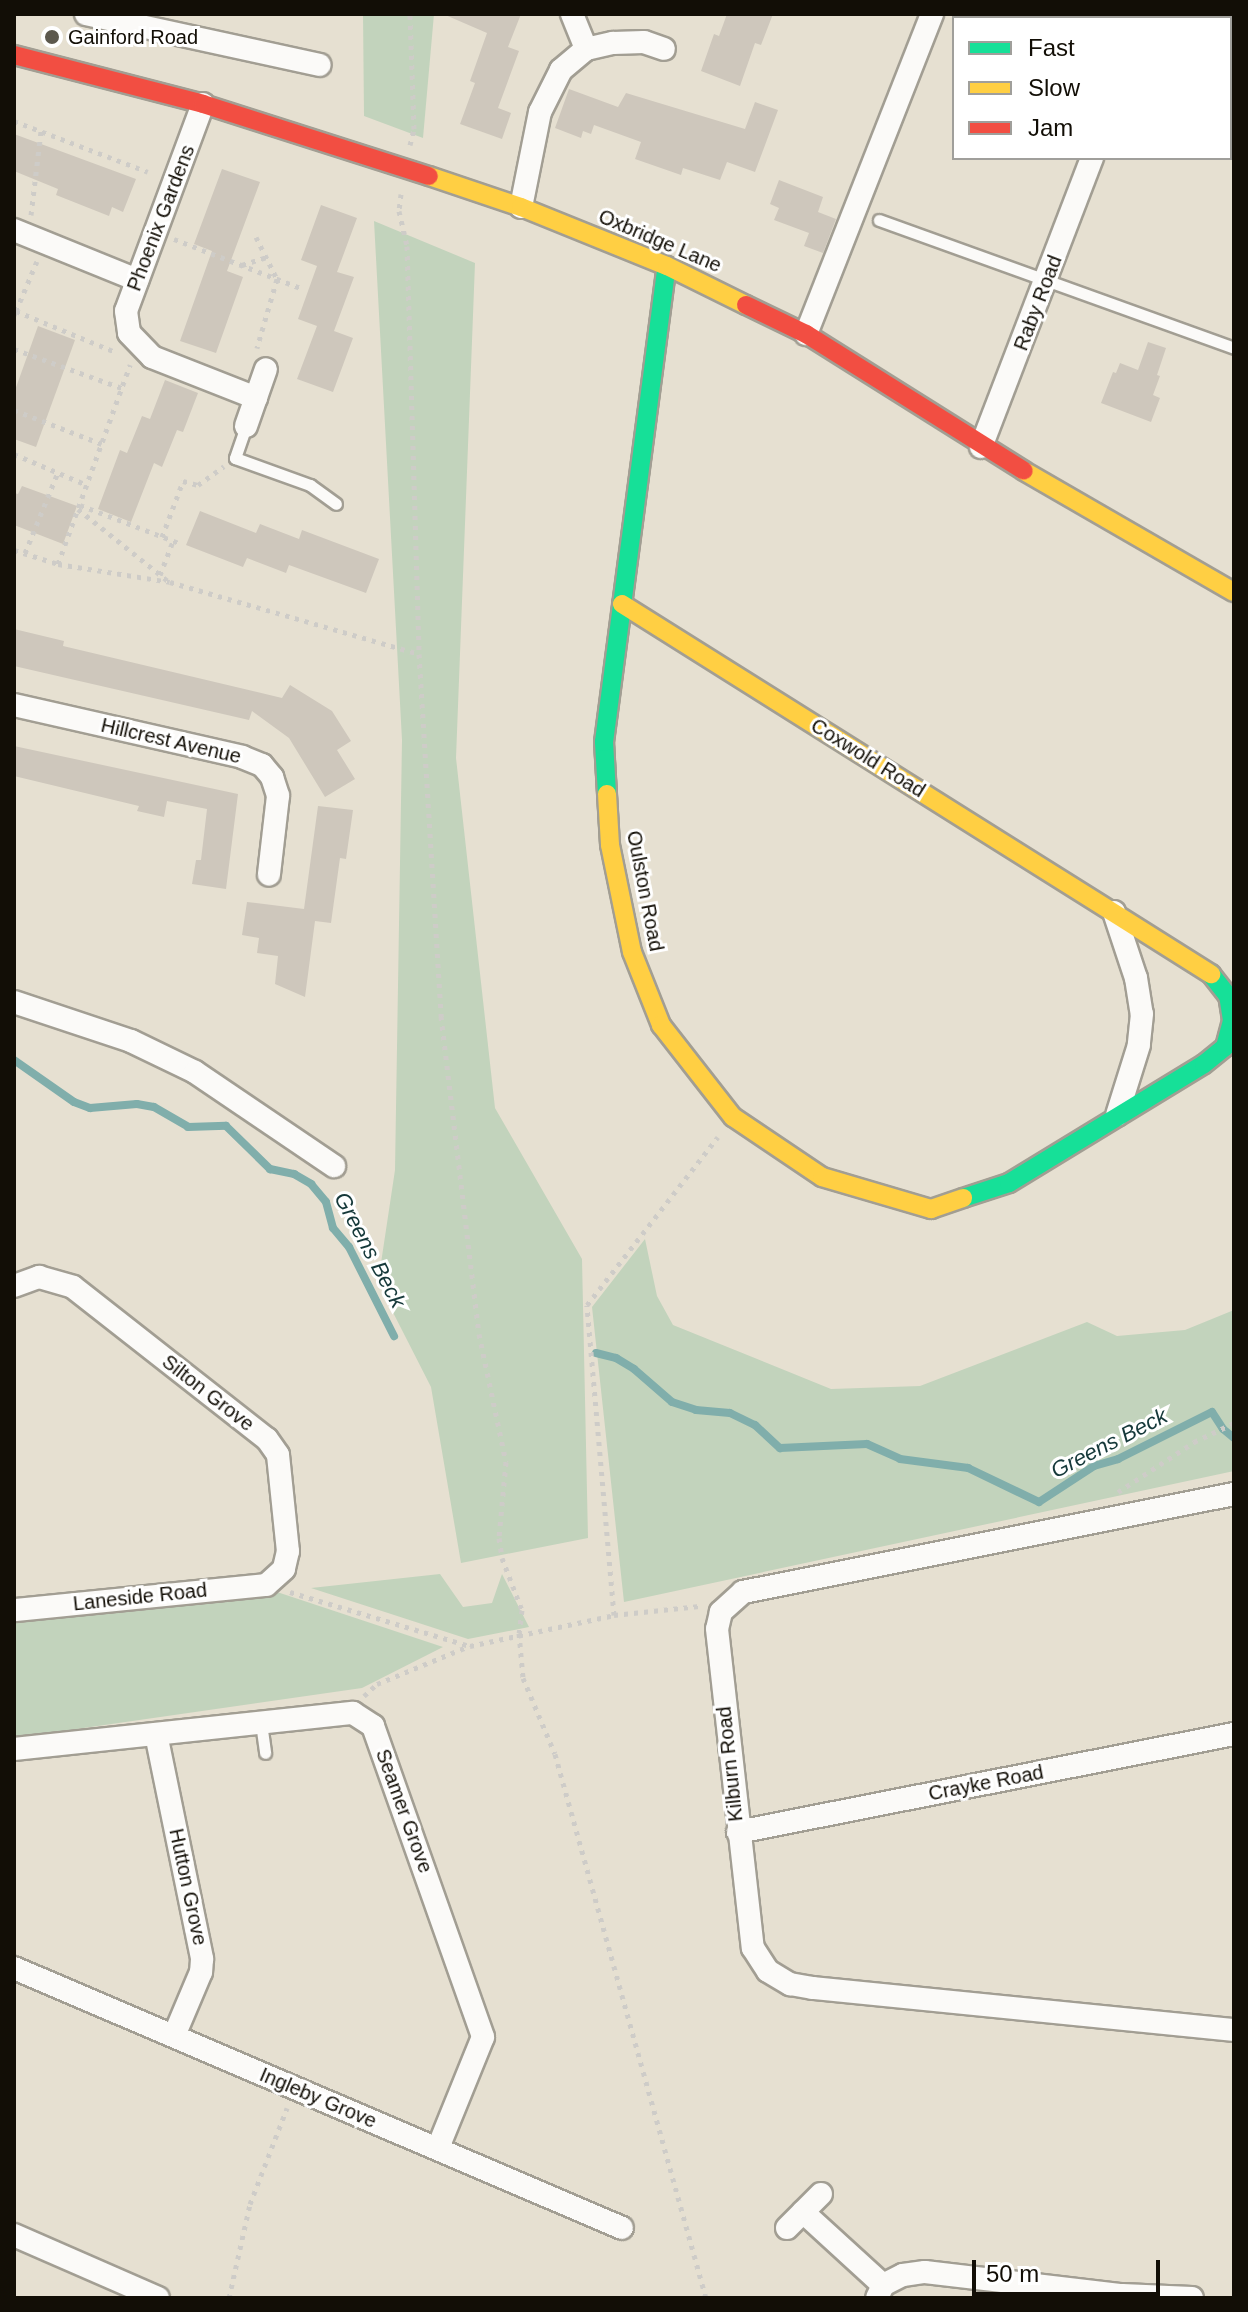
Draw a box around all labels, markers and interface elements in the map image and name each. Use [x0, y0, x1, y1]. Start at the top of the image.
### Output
legend [952, 16, 1232, 160]
place label: Gainford Road [68, 25, 198, 49]
marker: Gainford Road [43, 28, 61, 46]
text: Fast [1028, 34, 1075, 61]
text: Slow [1028, 74, 1080, 101]
text: Jam [1028, 114, 1073, 141]
street label: Phoenix Gardens [122, 142, 200, 294]
street label: Oxbridge Lane [595, 204, 725, 278]
street label: Raby Road [1009, 252, 1067, 354]
street label: Hillcrest Avenue [98, 713, 244, 769]
street label: Coxwold Road [806, 713, 930, 803]
street label: Oulston Road [622, 829, 668, 953]
water label: Greens Beck [328, 1188, 412, 1312]
street label: Silton Grove [157, 1350, 259, 1436]
water label: Greens Beck [1046, 1402, 1172, 1484]
street label: Laneside Road [72, 1578, 208, 1616]
street label: Kilburn Road [712, 1705, 748, 1823]
street label: Seamer Grove [370, 1746, 438, 1876]
street label: Crayke Road [926, 1760, 1046, 1806]
street label: Hutton Grove [164, 1826, 212, 1948]
street label: Ingleby Grove [256, 2063, 380, 2133]
scale bar [976, 2244, 1164, 2294]
text: 50 m [986, 2260, 1039, 2287]

